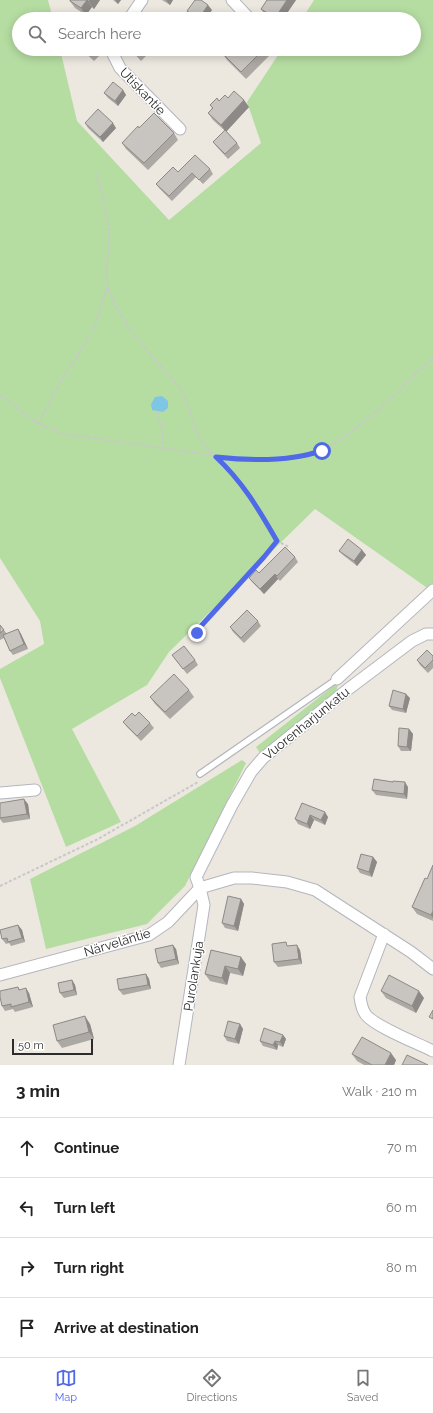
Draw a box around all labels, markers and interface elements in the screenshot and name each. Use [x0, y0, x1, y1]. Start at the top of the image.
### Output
search box [12, 12, 421, 56]
icon: search [26, 23, 48, 45]
text: Search here [58, 25, 141, 43]
street label: Utiskantie [117, 65, 169, 118]
route start [313, 442, 331, 460]
route end [188, 624, 206, 642]
street label: Vuorenharjunkatu [260, 684, 353, 763]
street label: Närveläntie [82, 925, 153, 960]
street label: Purolankuja [181, 940, 206, 1012]
scale bar [12, 1037, 93, 1056]
text: 50 m [18, 1039, 44, 1052]
text: 3 min [16, 1081, 60, 1101]
text: Walk · 210 m [342, 1084, 417, 1099]
icon: ahead [16, 1137, 38, 1159]
text: Continue [54, 1139, 119, 1157]
text: 70 m [387, 1140, 417, 1155]
icon: left [16, 1197, 38, 1219]
text: Turn left [54, 1199, 115, 1217]
text: 60 m [386, 1200, 417, 1215]
icon: right [16, 1257, 38, 1279]
text: Turn right [54, 1259, 124, 1277]
text: 80 m [386, 1260, 417, 1275]
icon: arrive [16, 1317, 38, 1339]
text: Arrive at destination [54, 1319, 199, 1337]
tab: Map [55, 1367, 77, 1404]
tab: Directions [187, 1367, 237, 1404]
tab: Saved [347, 1367, 378, 1404]

